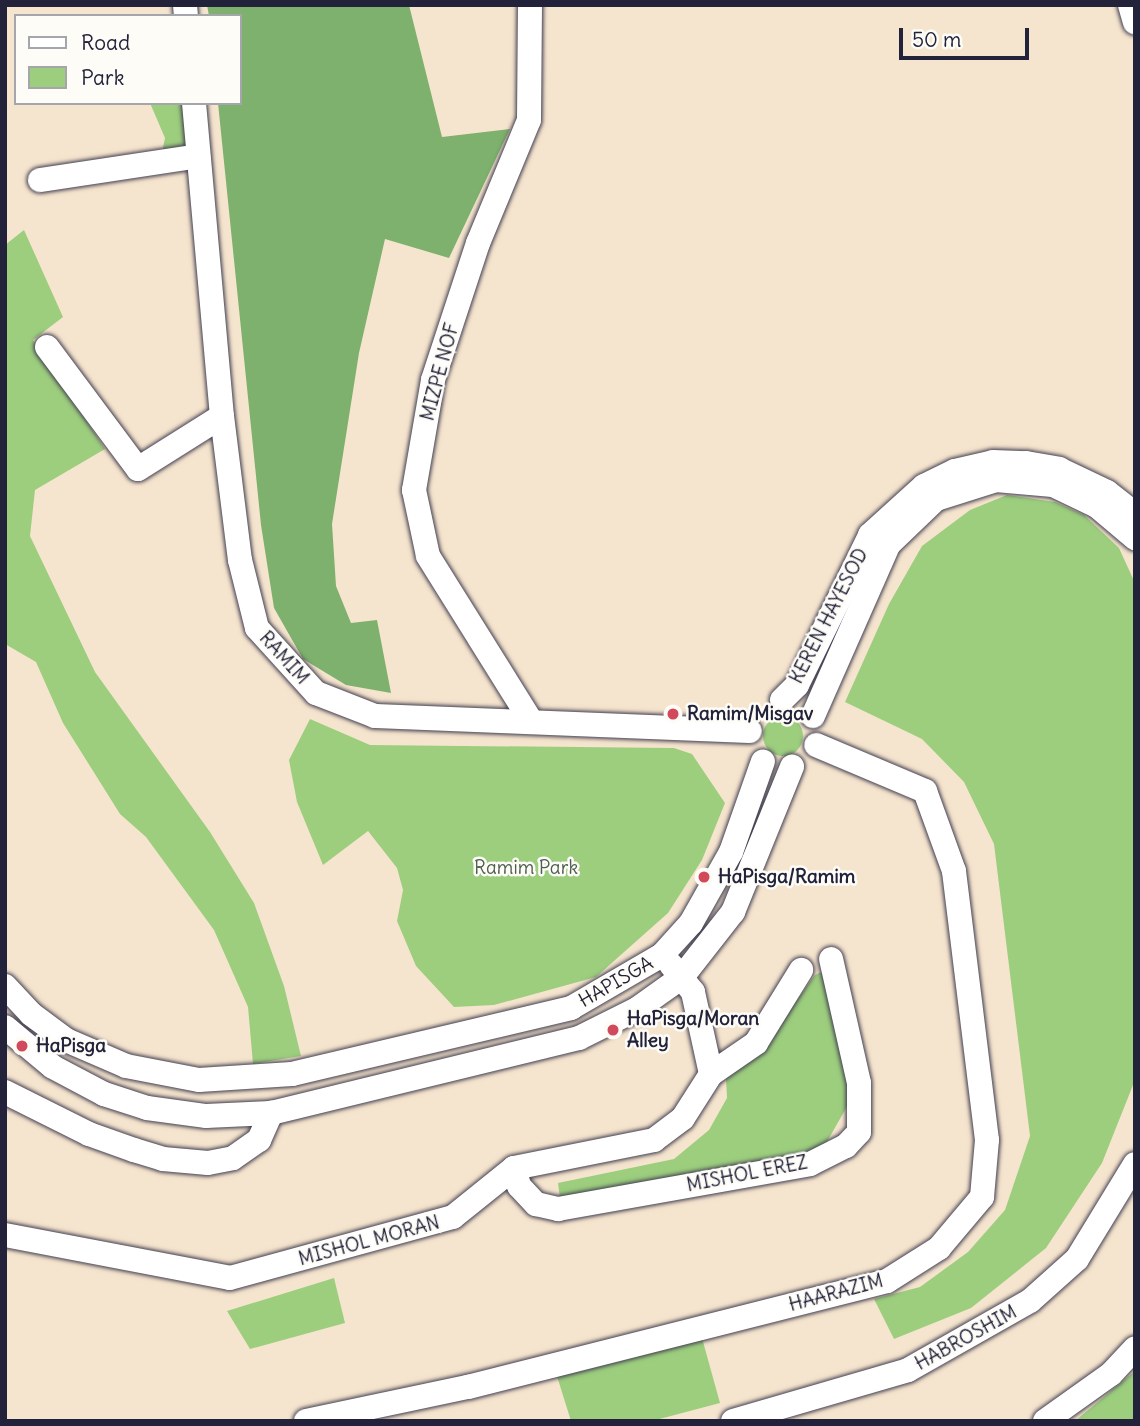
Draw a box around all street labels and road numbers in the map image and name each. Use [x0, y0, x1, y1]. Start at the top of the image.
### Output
street label: MIZPE NOF [416, 321, 464, 423]
street label: KEREN HAYESOD [785, 544, 873, 688]
street label: RAMIM [254, 627, 314, 689]
street label: HAPISGA [575, 952, 657, 1012]
street label: MISHOL EREZ [685, 1151, 809, 1197]
street label: MISHOL MORAN [296, 1211, 442, 1271]
street label: HAARAZIM [786, 1269, 886, 1317]
street label: HABROSHIM [911, 1301, 1021, 1375]

